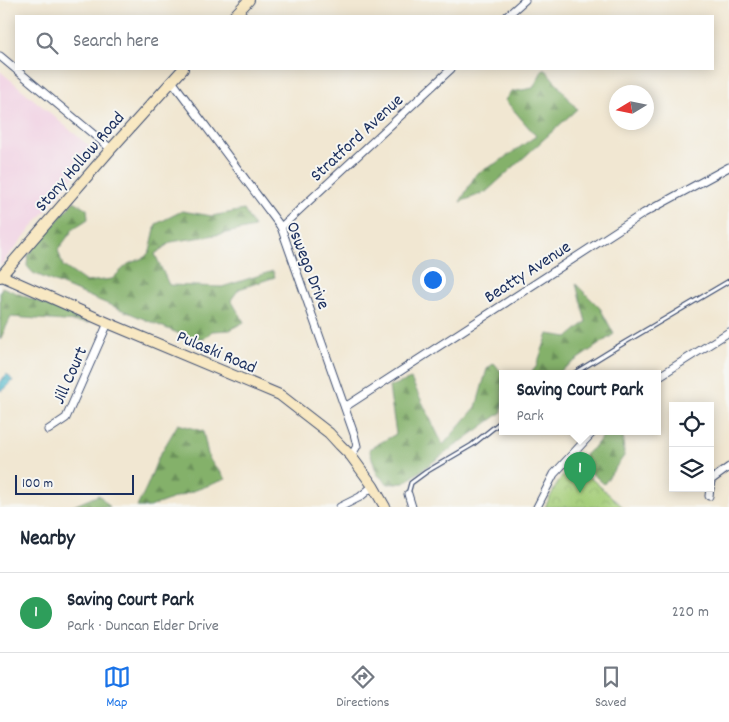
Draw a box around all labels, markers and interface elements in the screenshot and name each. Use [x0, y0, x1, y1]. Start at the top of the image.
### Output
search box [15, 15, 714, 70]
icon: search [33, 29, 61, 57]
text: Search here [73, 29, 159, 56]
north arrow [609, 85, 654, 130]
street label: Stratford Avenue [306, 89, 410, 189]
street label: Stony Hollow Road [30, 107, 131, 218]
street label: Oswego Drive [278, 218, 335, 313]
street label: Beatty Avenue [480, 236, 577, 310]
your location [420, 267, 446, 293]
street label: Pulaski Road [172, 325, 260, 381]
street label: Jill Court [48, 343, 95, 409]
popup [499, 370, 661, 435]
text: Saving Court Park [517, 378, 643, 405]
map controls [669, 402, 714, 492]
button: locate [669, 402, 714, 447]
text: Park [517, 405, 544, 428]
button: layers [669, 447, 714, 492]
pin: 1 [564, 452, 596, 493]
scale bar [15, 472, 134, 495]
text: 100 m [22, 474, 53, 494]
text: Nearby [20, 525, 75, 555]
text: Saving Court Park [67, 588, 194, 615]
text: 1 [34, 601, 38, 624]
text: 220 m [672, 601, 709, 624]
text: Park · Duncan Elder Drive [67, 615, 219, 638]
tab: Map [103, 663, 131, 713]
tab: Directions [336, 663, 389, 713]
tab: Saved [595, 663, 626, 713]

